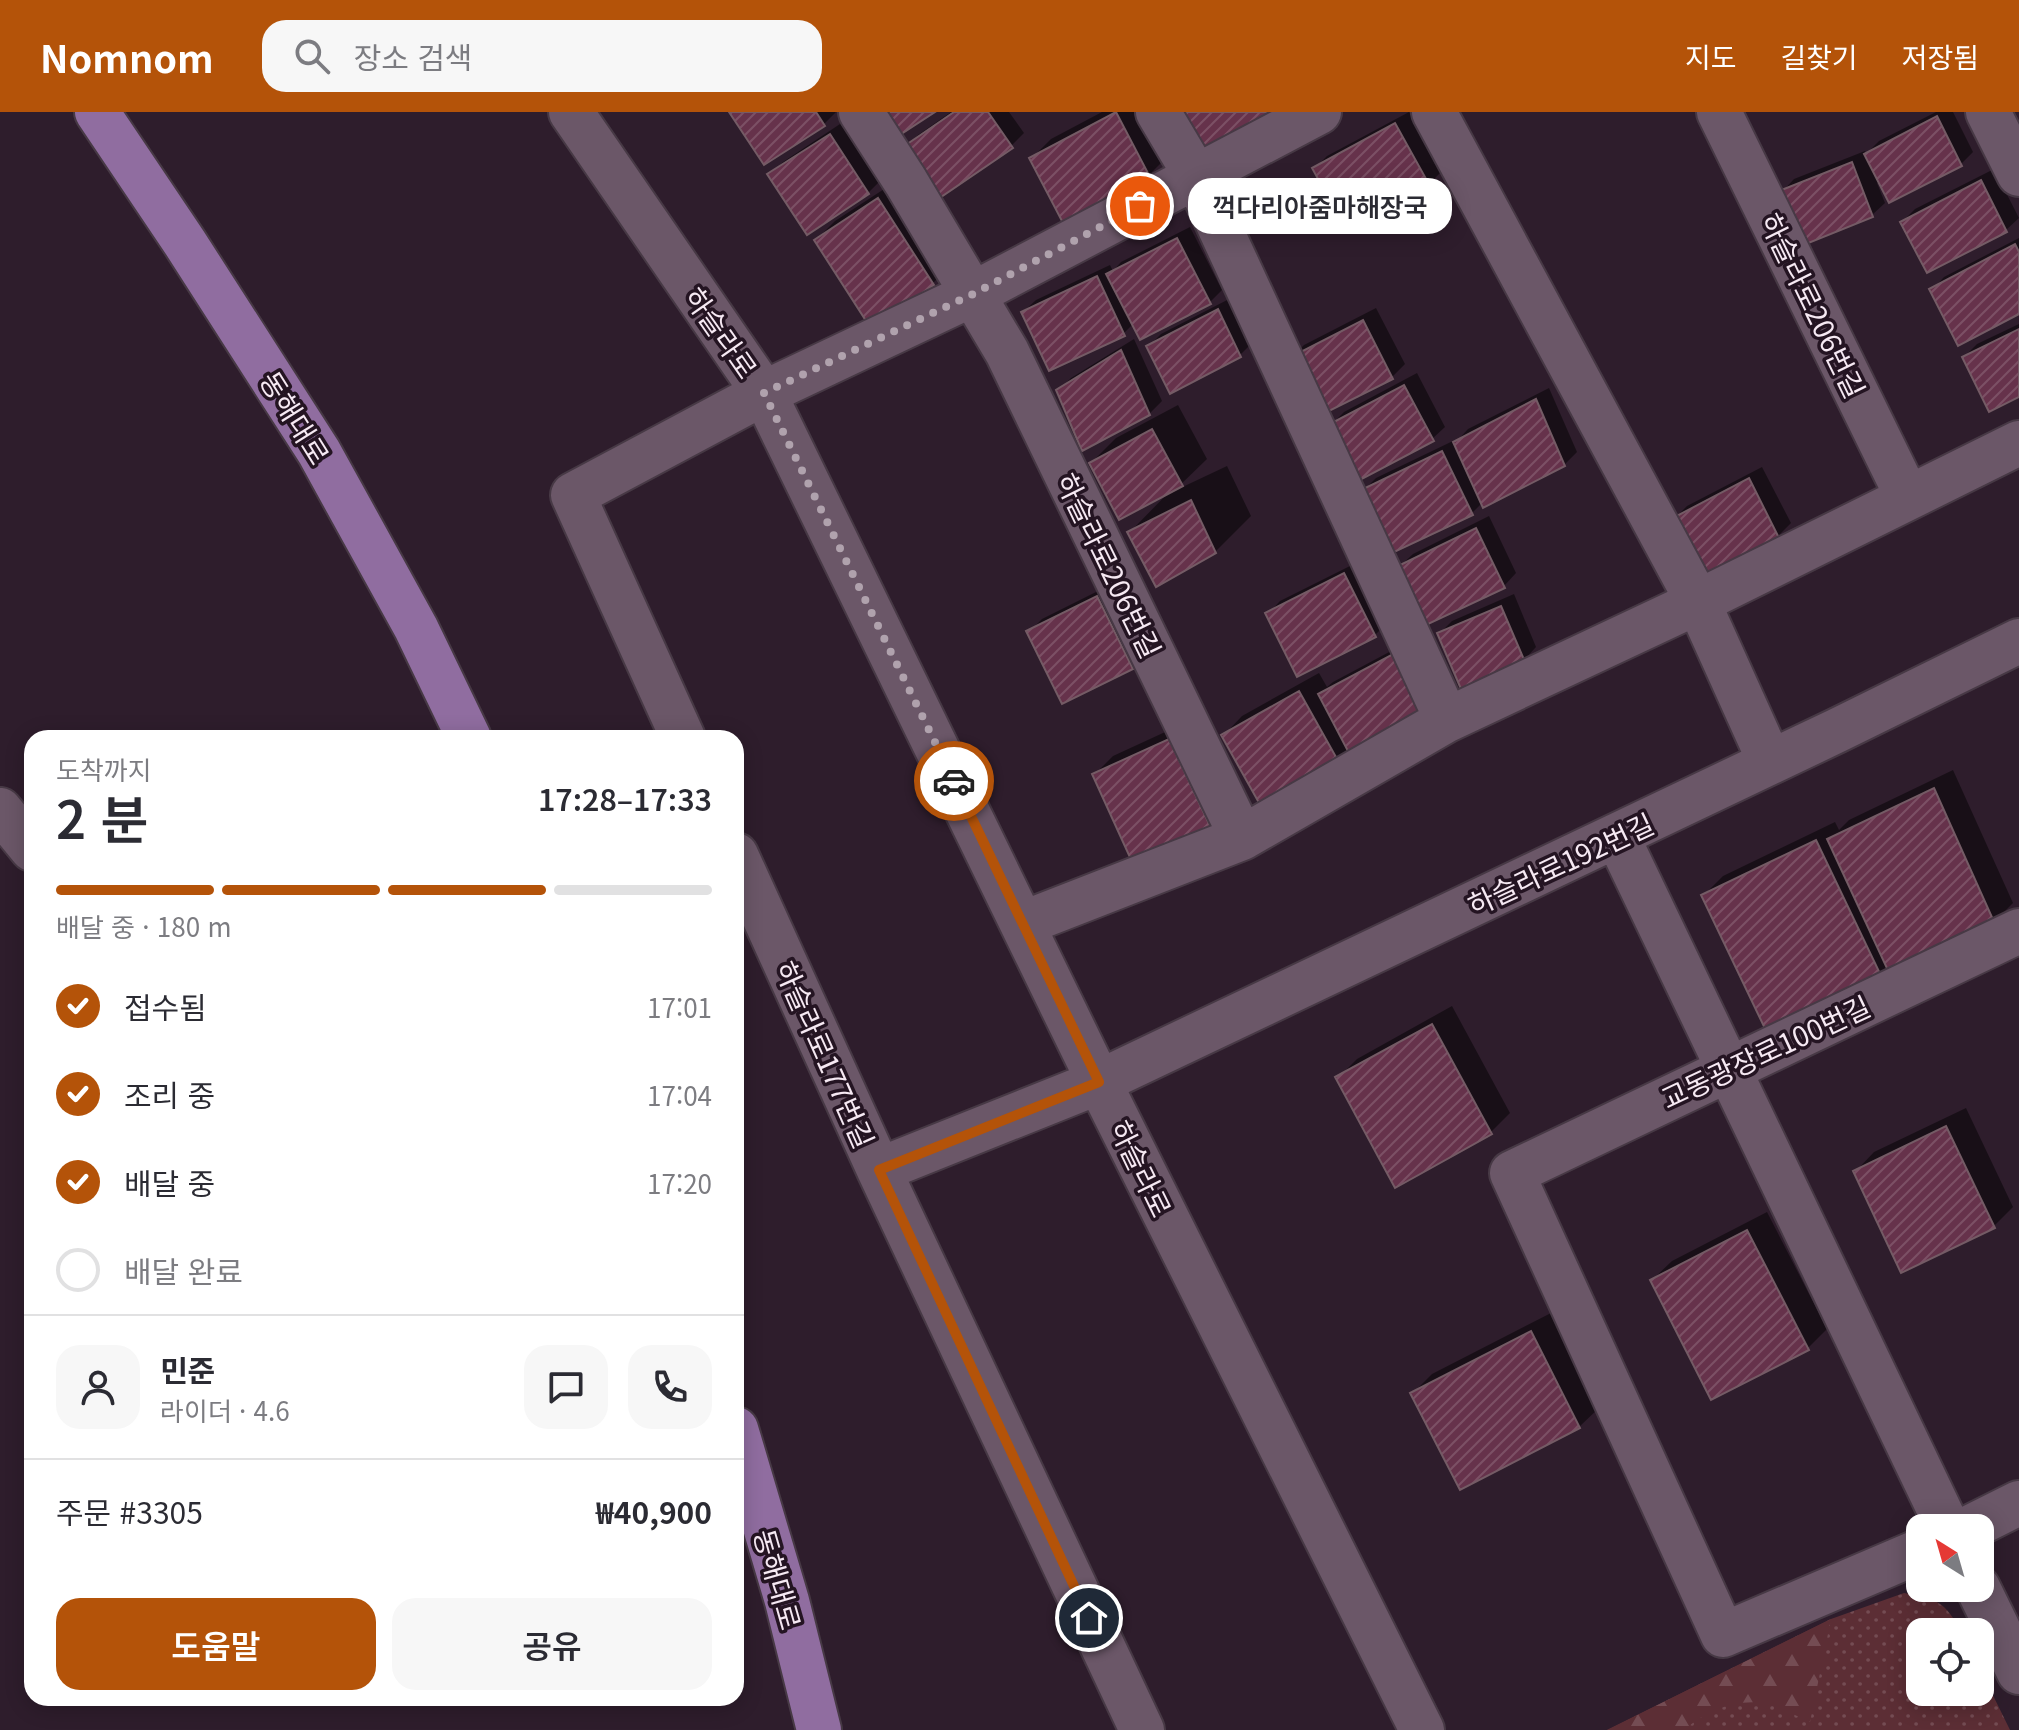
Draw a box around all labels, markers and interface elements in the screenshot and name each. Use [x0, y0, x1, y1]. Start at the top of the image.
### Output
search box [262, 20, 822, 92]
text: Nomnom [40, 29, 214, 84]
icon: search [290, 34, 334, 78]
text: 장소 검색 [354, 34, 472, 78]
text: 지도 [1685, 36, 1736, 76]
text: 길찾기 [1780, 36, 1858, 76]
text: 저장됨 [1902, 36, 1979, 76]
pin [1106, 172, 1174, 240]
callout: 꺽다리아줌마해장국 [1188, 178, 1452, 234]
icon: bag [1118, 184, 1162, 228]
text: 꺽다리아줌마해장국 [1212, 187, 1428, 224]
street label: 하슬라로206번길 [1752, 206, 1876, 404]
street label: 하슬라로 [676, 278, 768, 386]
street label: 동해대로 [252, 363, 340, 471]
street label: 하슬라로206번길 [1048, 466, 1172, 664]
courier [914, 741, 994, 821]
text: 도착까지 [56, 750, 152, 787]
icon: car [932, 759, 976, 803]
text: 17:28–17:33 [538, 776, 712, 820]
text: 2 분 [56, 779, 149, 854]
street label: 하슬라로192번길 [1460, 802, 1660, 924]
text: 배달 중 · 180 m [56, 907, 232, 944]
street label: 하슬라로177번길 [767, 954, 885, 1154]
icon: check [56, 984, 100, 1028]
text: 접수됨 [124, 984, 207, 1028]
street label: 교동광장로100번길 [1654, 985, 1876, 1117]
text: 17:01 [647, 988, 712, 1025]
icon: check [56, 1072, 100, 1116]
text: 조리 중 [124, 1072, 215, 1116]
text: 17:04 [647, 1076, 712, 1113]
street label: 하슬라로 [1101, 1113, 1183, 1223]
icon: check [56, 1160, 100, 1204]
text: 배달 중 [124, 1160, 215, 1204]
text: 17:20 [647, 1164, 712, 1201]
text: 배달 완료 [124, 1248, 243, 1292]
button: person [56, 1345, 140, 1429]
button: chat [524, 1345, 608, 1429]
button: phone [628, 1345, 712, 1429]
text: 민준 [160, 1347, 215, 1391]
text: 라이더 · 4.6 [160, 1391, 290, 1428]
text: 주문 #3305 [56, 1489, 203, 1533]
text: ₩40,900 [596, 1489, 712, 1533]
north arrow [1906, 1514, 1994, 1602]
map controls [1906, 1514, 1994, 1706]
street label: 동해대로 [746, 1524, 812, 1634]
pin [1055, 1584, 1123, 1652]
icon: home [1067, 1596, 1111, 1640]
button: 도움말 [56, 1598, 376, 1690]
button: 공유 [392, 1598, 712, 1690]
button: locate [1906, 1618, 1994, 1706]

